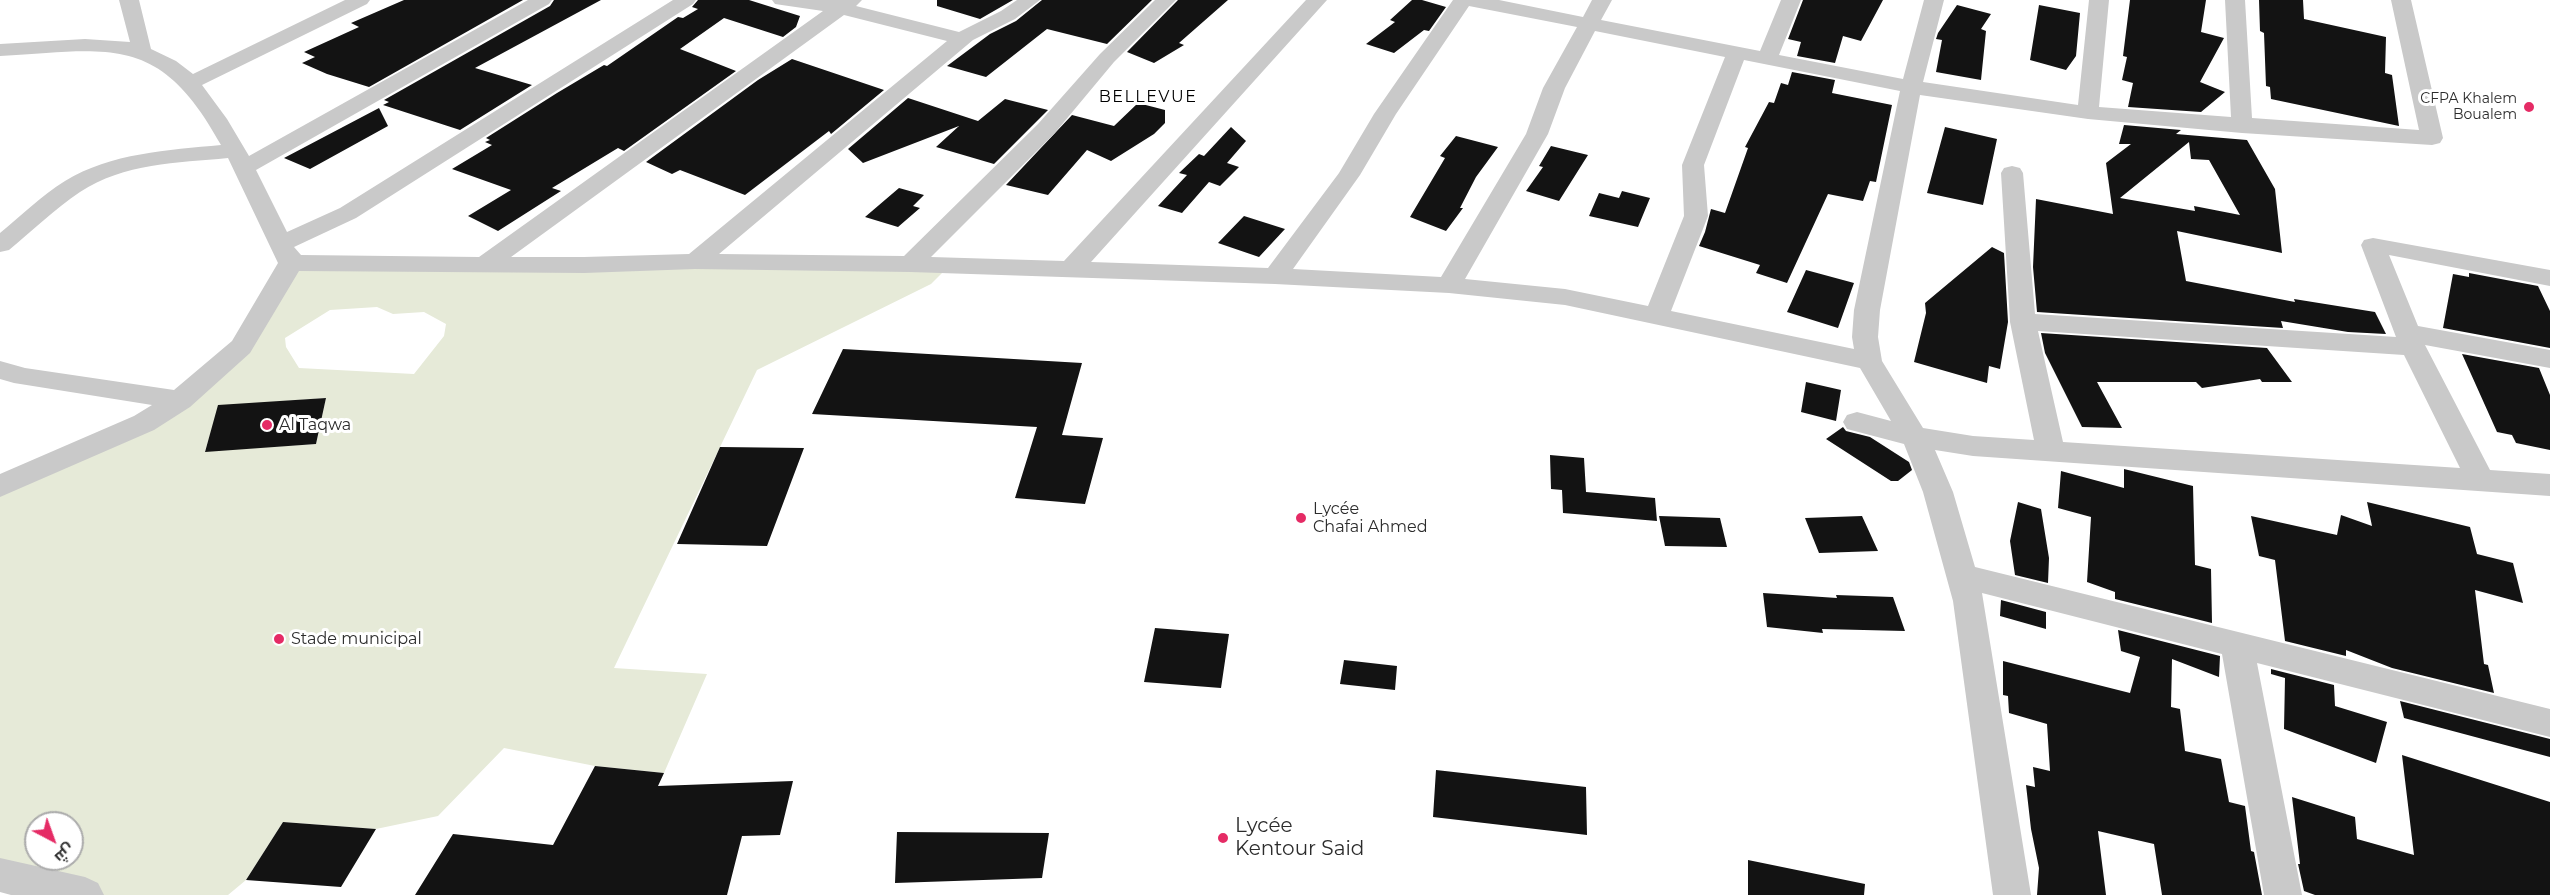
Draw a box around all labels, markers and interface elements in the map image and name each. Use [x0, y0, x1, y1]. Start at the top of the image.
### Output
district label: BELLEVUE [1099, 87, 1197, 107]
place label: CFPA Khalem Boualem [2420, 91, 2517, 124]
marker: CFPA Khalem Boualem [2522, 100, 2536, 114]
place label: Al Taqwa [279, 415, 351, 435]
marker: Al Taqwa [260, 418, 274, 432]
place label: Lycée Chafai Ahmed [1313, 499, 1428, 537]
marker: Lycée Chafai Ahmed [1294, 511, 1308, 525]
place label: Stade municipal [291, 629, 422, 649]
marker: Stade municipal [272, 632, 286, 646]
north arrow [24, 811, 84, 871]
place label: Lycée Kentour Said [1235, 814, 1364, 861]
marker: Lycée Kentour Said [1216, 831, 1230, 845]
text: ش [51, 840, 79, 867]

